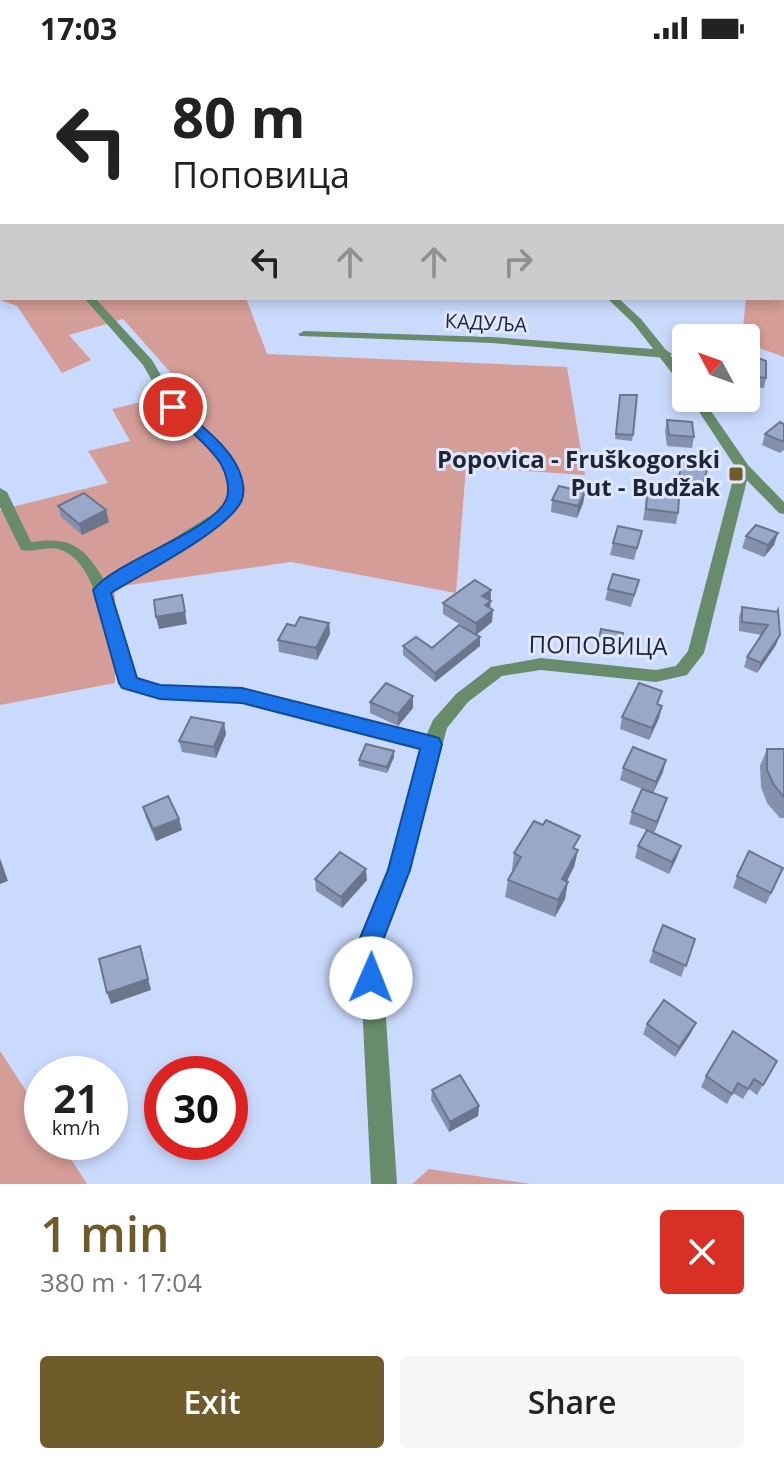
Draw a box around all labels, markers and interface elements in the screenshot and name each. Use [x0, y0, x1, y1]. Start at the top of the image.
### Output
text: 17:03 [40, 8, 117, 49]
text: 80 m [172, 78, 306, 154]
icon: left [40, 88, 144, 192]
text: Поповица [172, 150, 350, 199]
icon: left [244, 240, 288, 284]
icon: ahead [328, 240, 372, 284]
icon: ahead [412, 240, 456, 284]
icon: right [496, 240, 540, 284]
street label: КАДУЉА [444, 307, 528, 338]
north arrow [672, 324, 760, 412]
map controls [672, 324, 760, 412]
pin [139, 373, 207, 441]
icon: arrive [151, 385, 195, 429]
place label: Popovica - Fruškogorski Put - Budžak [437, 442, 720, 503]
marker: Popovica - Fruškogorski Put - Budžak [727, 465, 745, 483]
street label: ПОПОВИЦА [528, 627, 669, 662]
position arrow [329, 936, 413, 1020]
speed limit sign: 30 [144, 1056, 248, 1160]
text: 21 [53, 1070, 99, 1125]
text: km/h [52, 1114, 100, 1141]
text: 1 min [40, 1201, 170, 1266]
button: close [660, 1210, 744, 1294]
text: 380 m · 17:04 [40, 1264, 202, 1300]
button: Exit [40, 1356, 384, 1448]
button: Share [400, 1356, 744, 1448]

